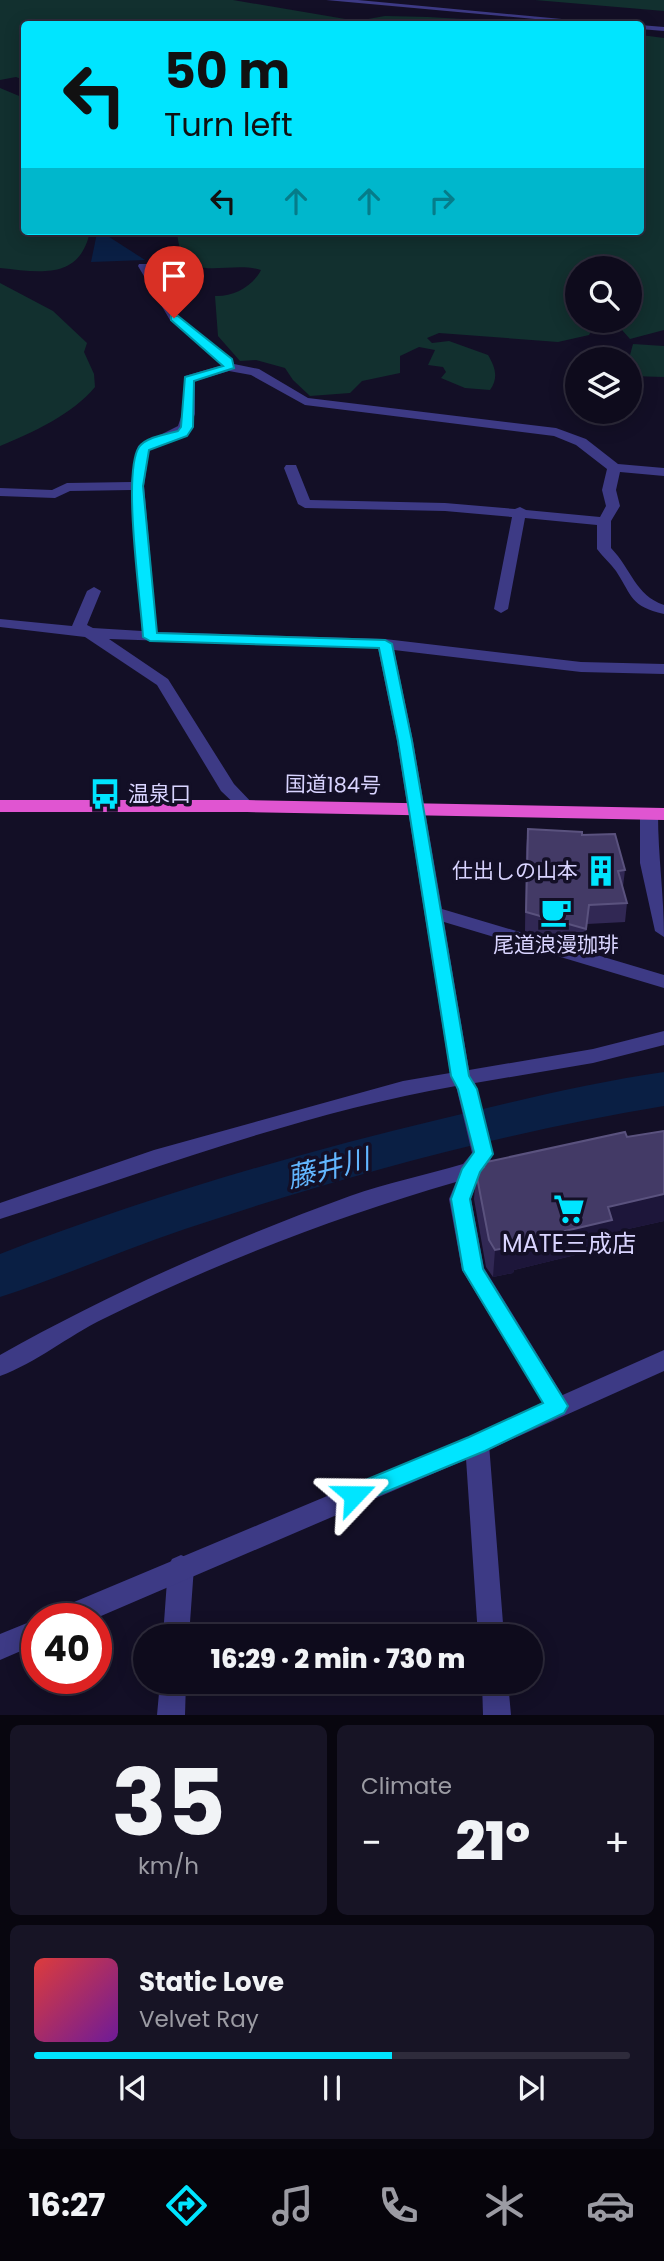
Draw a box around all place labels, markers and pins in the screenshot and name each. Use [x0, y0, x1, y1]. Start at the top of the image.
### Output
pin [144, 246, 204, 318]
bus stop icon: 温泉口 [88, 777, 122, 811]
place label: 温泉口 [128, 779, 191, 808]
building icon: 仕出しの山本 [584, 854, 618, 888]
place label: 仕出しの山本 [452, 856, 578, 885]
cafe icon: 尾道浪漫珈琲 [539, 895, 573, 929]
place label: 尾道浪漫珈琲 [493, 930, 619, 959]
supermarket icon: MATE三成店 [552, 1192, 586, 1226]
place label: MATE三成店 [502, 1227, 636, 1260]

